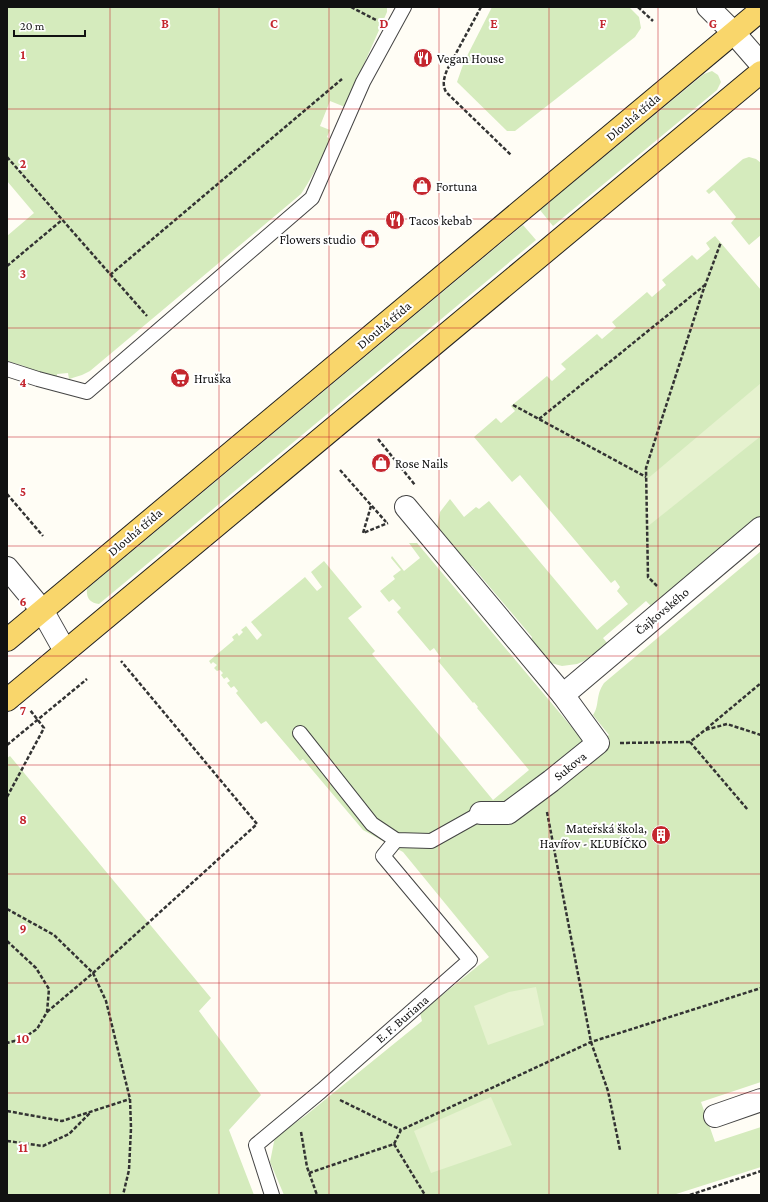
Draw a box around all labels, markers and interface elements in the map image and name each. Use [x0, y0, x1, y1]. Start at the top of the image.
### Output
scale bar [14, 12, 85, 38]
text: B [161, 16, 169, 31]
text: C [270, 16, 278, 31]
text: D [380, 16, 389, 31]
text: E [490, 16, 498, 31]
text: F [600, 16, 607, 31]
text: G [709, 16, 717, 31]
text: 20 m [20, 19, 45, 33]
text: 1 [21, 47, 26, 62]
restaurant icon: Vegan House [412, 47, 434, 69]
place label: Vegan House [437, 51, 504, 66]
street label: Dlouhá třída [603, 90, 663, 144]
text: 2 [20, 156, 27, 171]
shop icon: Fortuna [411, 175, 433, 197]
place label: Fortuna [436, 179, 477, 194]
restaurant icon: Tacos kebab [384, 209, 406, 231]
place label: Tacos kebab [409, 213, 472, 228]
shop icon: Flowers studio [359, 228, 381, 250]
place label: Flowers studio [280, 232, 356, 247]
text: 3 [20, 266, 26, 281]
street label: Dlouhá třída [354, 298, 414, 352]
supermarket icon: Hruška [169, 367, 191, 389]
place label: Hruška [194, 371, 231, 386]
text: 4 [19, 375, 27, 390]
shop icon: Rose Nails [370, 452, 392, 474]
place label: Rose Nails [395, 456, 448, 471]
text: 5 [20, 484, 26, 499]
street label: Dlouhá třída [105, 505, 165, 559]
street label: Čajkovského [632, 584, 693, 639]
text: 6 [19, 594, 27, 609]
text: 7 [20, 703, 26, 718]
street label: Sukova [551, 748, 589, 784]
text: 8 [19, 812, 27, 827]
place label: Mateřská škola, Havířov - KLUBÍČKO [540, 821, 647, 851]
building icon: Mateřská škola, Havířov - KLUBÍČKO [650, 824, 672, 846]
text: 9 [19, 921, 27, 936]
street label: E. F. Buriana [373, 992, 431, 1046]
text: 10 [17, 1031, 29, 1046]
text: 11 [18, 1140, 28, 1155]

